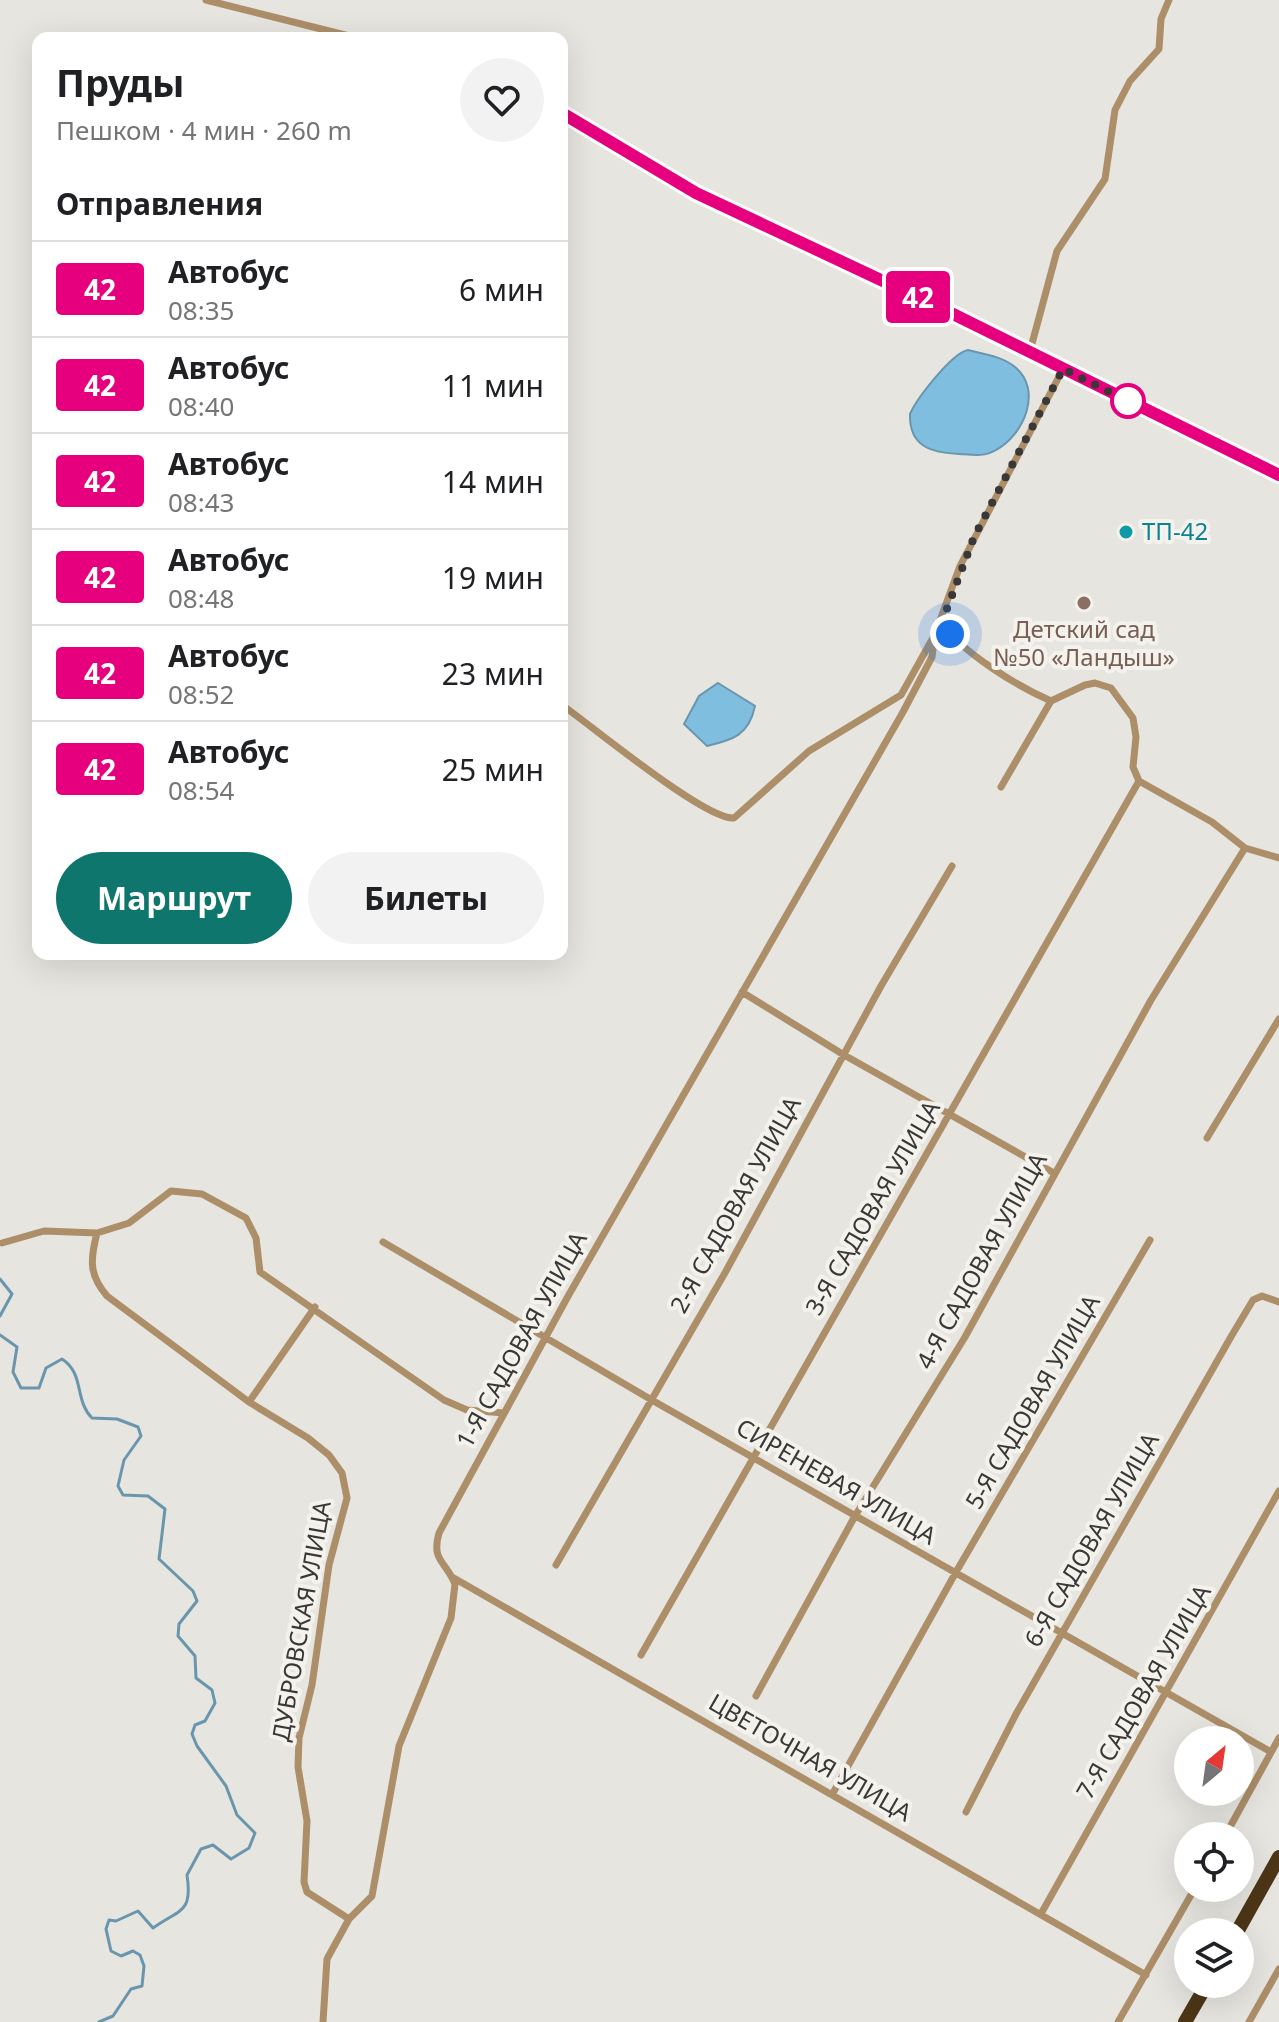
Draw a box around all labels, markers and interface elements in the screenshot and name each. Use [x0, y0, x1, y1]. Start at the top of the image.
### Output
text: Пруды [56, 56, 184, 108]
button: heart [460, 58, 544, 142]
text: Пешком · 4 мин · 260 m [56, 112, 352, 148]
text: Отправления [56, 183, 263, 224]
text: Автобус [168, 251, 290, 292]
text: 6 мин [459, 269, 544, 310]
text: 42 [84, 270, 116, 308]
line badge: 42 [882, 271, 954, 323]
text: 42 [902, 278, 934, 316]
text: 08:35 [168, 292, 234, 328]
text: Автобус [168, 347, 290, 388]
text: 11 мин [442, 365, 544, 406]
text: 42 [84, 366, 116, 404]
unlabelled marker [1111, 384, 1145, 418]
text: 08:40 [168, 388, 234, 424]
text: Автобус [168, 443, 290, 484]
text: 14 мин [442, 461, 544, 502]
text: 42 [84, 462, 116, 500]
text: 08:43 [168, 484, 234, 520]
place label: ТП-42 [1142, 514, 1208, 547]
marker: ТП-42 [1117, 523, 1135, 541]
text: Автобус [168, 539, 290, 580]
text: 19 мин [442, 557, 544, 598]
text: 42 [84, 558, 116, 596]
text: 08:48 [168, 580, 234, 616]
marker: Детский сад №50 «Ландыш» [1075, 594, 1093, 612]
place label: Детский сад №50 «Ландыш» [993, 612, 1175, 673]
your location [930, 614, 970, 654]
text: Автобус [168, 635, 290, 676]
text: 23 мин [442, 653, 544, 694]
text: 42 [84, 654, 116, 692]
text: 08:52 [168, 676, 234, 712]
text: Автобус [168, 731, 290, 772]
text: 25 мин [442, 749, 544, 790]
text: 42 [84, 750, 116, 788]
text: 08:54 [168, 772, 234, 808]
button: Маршрут [56, 852, 292, 944]
button: Билеты [308, 852, 544, 944]
street label: 2-Я САДОВАЯ УЛИЦА [661, 1090, 808, 1318]
street label: 3-Я САДОВАЯ УЛИЦА [797, 1093, 947, 1321]
street label: 4-Я САДОВАЯ УЛИЦА [907, 1146, 1054, 1374]
street label: 1-Я САДОВАЯ УЛИЦА [447, 1225, 594, 1453]
street label: 5-Я САДОВАЯ УЛИЦА [957, 1287, 1107, 1515]
street label: СИРЕНЕВАЯ УЛИЦА [731, 1410, 943, 1552]
street label: 6-Я САДОВАЯ УЛИЦА [1016, 1425, 1166, 1653]
street label: ДУБРОВСКАЯ УЛИЦА [263, 1497, 338, 1743]
street label: 7-Я САДОВАЯ УЛИЦА [1068, 1577, 1218, 1805]
street label: ЦВЕТОЧНАЯ УЛИЦА [703, 1685, 919, 1829]
north arrow [1174, 1726, 1254, 1806]
map controls [1174, 1726, 1254, 1998]
button: locate [1174, 1822, 1254, 1902]
button: layers [1174, 1918, 1254, 1998]

